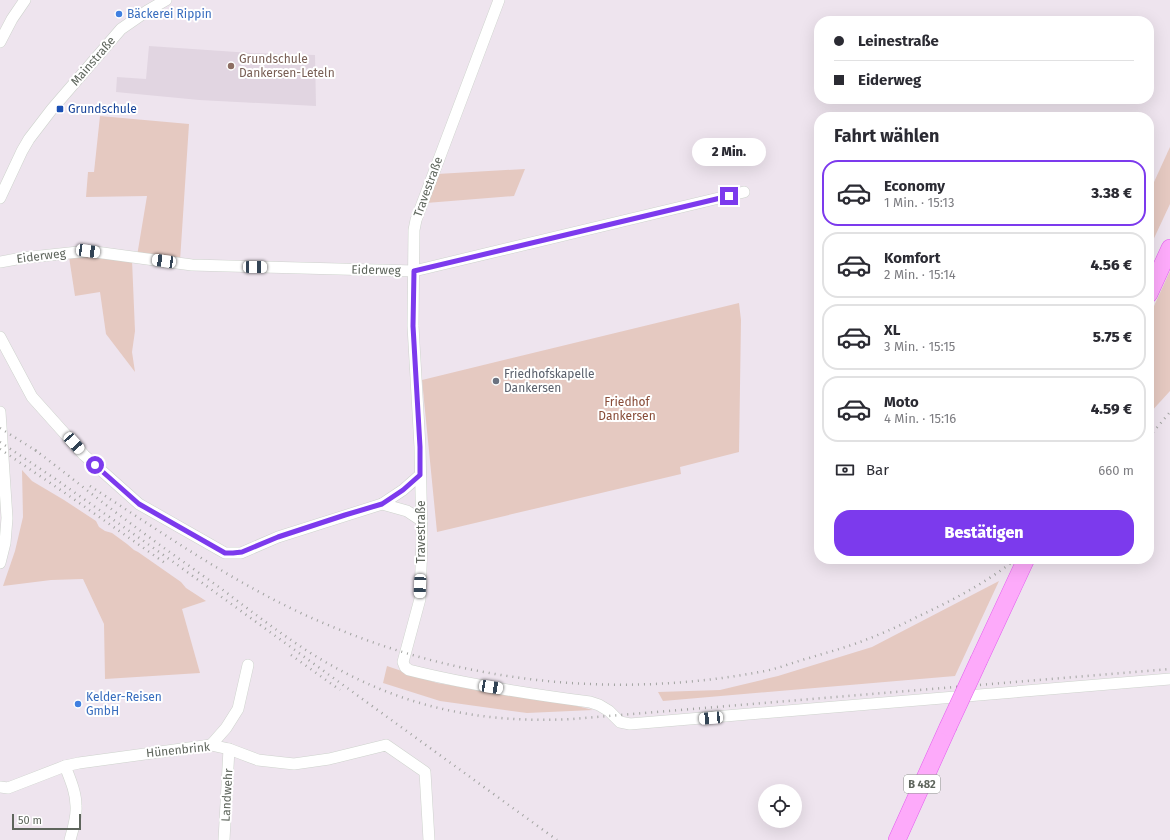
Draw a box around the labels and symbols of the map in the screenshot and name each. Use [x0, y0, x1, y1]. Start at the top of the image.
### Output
place label: Bäckerei Rippin [127, 7, 212, 21]
marker: Bäckerei Rippin [114, 9, 124, 19]
street label: Mainstraße [68, 34, 118, 88]
place label: Grundschule Dankersen-Leteln [239, 52, 335, 80]
marker: Grundschule Dankersen-Leteln [226, 61, 236, 71]
place label: Grundschule [68, 102, 137, 116]
marker: Grundschule [55, 104, 65, 114]
callout: 2 Min. [692, 138, 766, 166]
street label: Travestraße [411, 155, 445, 219]
route end [720, 187, 738, 205]
car [75, 243, 101, 259]
street label: Eiderweg [16, 246, 67, 266]
car [151, 253, 177, 269]
car [243, 261, 267, 273]
street label: Eiderweg [351, 263, 402, 277]
place label: Friedhofskapelle Dankersen [504, 367, 594, 395]
marker: Friedhofskapelle Dankersen [491, 376, 501, 386]
park label: Friedhof Dankersen [598, 395, 656, 423]
car [62, 430, 86, 456]
route start [86, 456, 104, 474]
street label: Travestraße [414, 500, 428, 564]
car [414, 574, 426, 598]
car [478, 679, 504, 695]
place label: Kelder-Reisen GmbH [86, 690, 162, 718]
marker: Kelder-Reisen GmbH [73, 699, 83, 709]
car [699, 711, 723, 725]
street label: Hünenbrink [145, 740, 211, 760]
street label: Landwehr [219, 768, 235, 822]
road number: B 482 [904, 775, 940, 793]
scale bar [12, 812, 81, 831]

